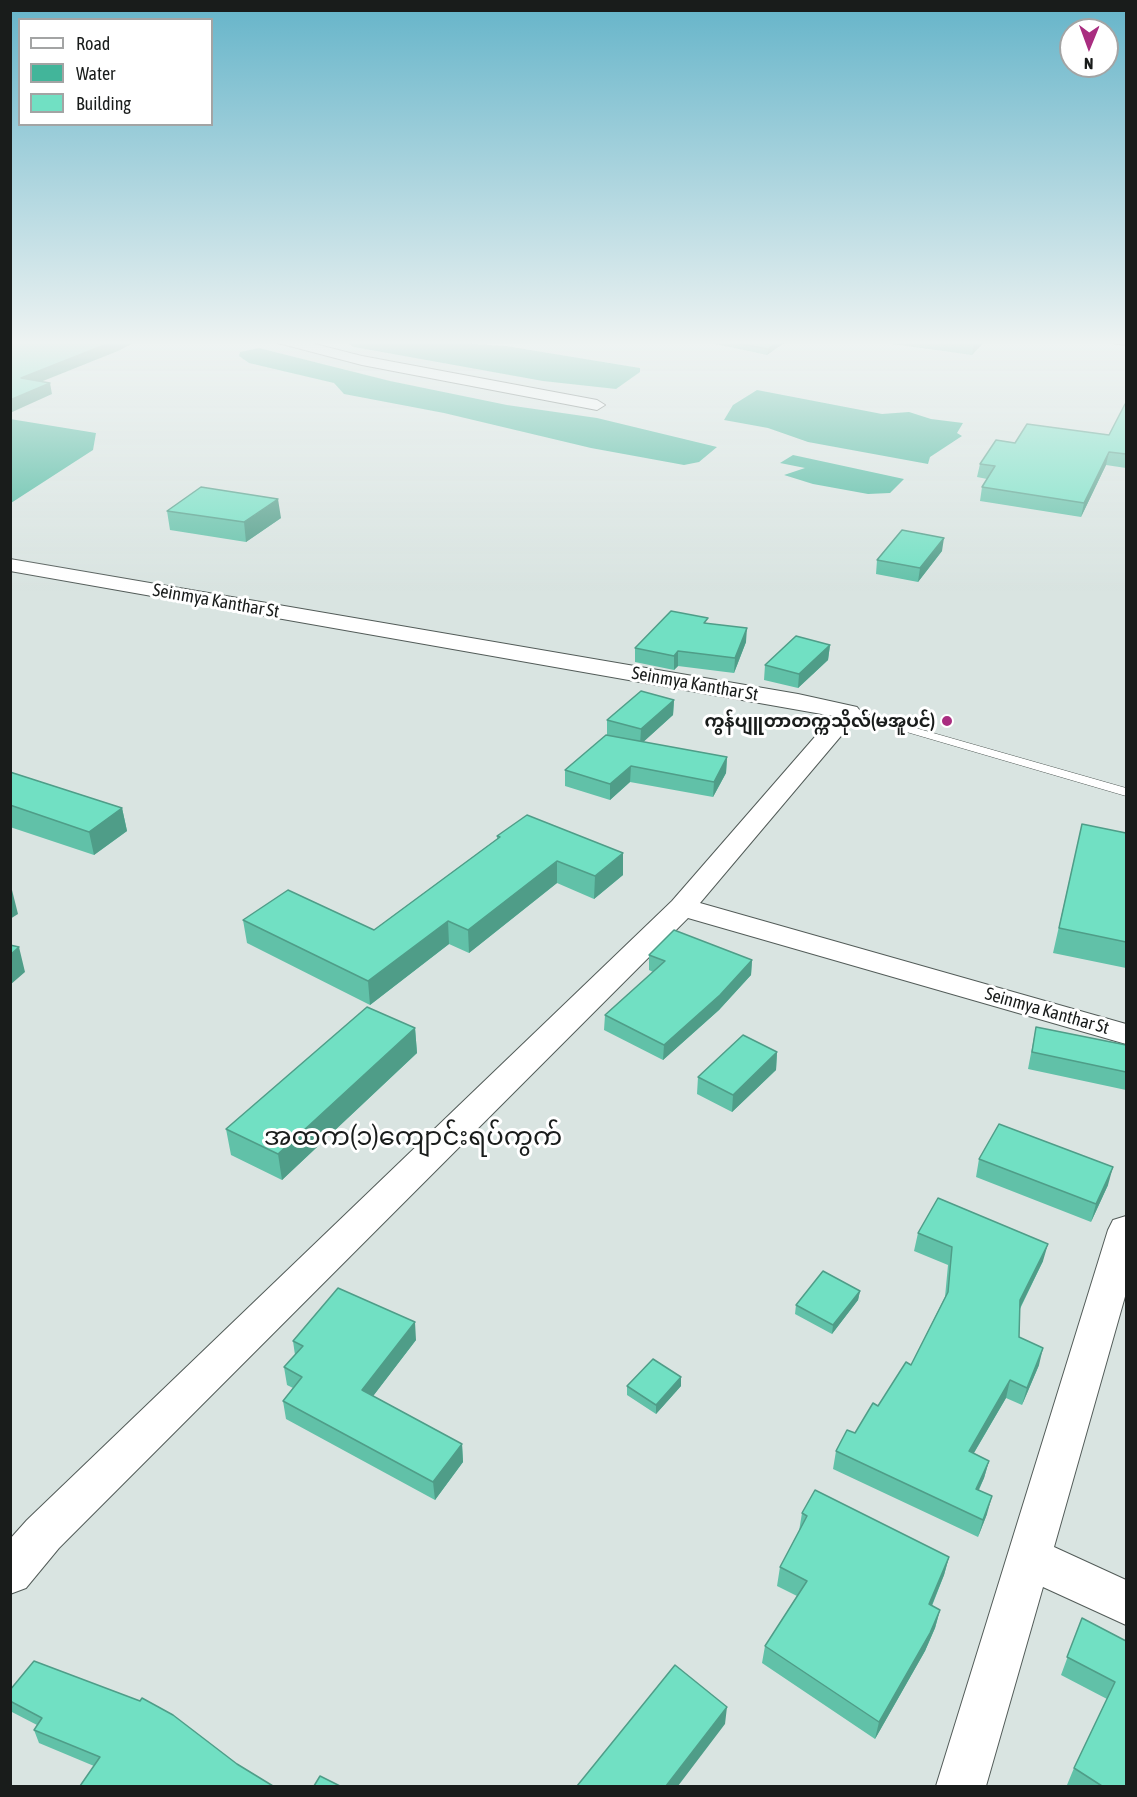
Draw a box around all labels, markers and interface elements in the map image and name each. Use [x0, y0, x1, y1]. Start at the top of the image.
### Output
legend [18, 18, 213, 126]
north arrow [1059, 18, 1119, 78]
text: Road [76, 33, 110, 54]
text: N [1084, 55, 1094, 73]
text: Water [76, 63, 115, 84]
text: Building [76, 93, 131, 114]
street label: Seinmya Kanthar St [151, 579, 281, 623]
street label: Seinmya Kanthar St [630, 662, 760, 706]
place label: ကွန်ပျူတာတက္ကသိုလ်(မအူပင်) [705, 710, 935, 732]
marker: ကွန်ပျူတာတက္ကသိုလ်(မအူပင်) [940, 714, 954, 728]
street label: Seinmya Kanthar St [983, 983, 1111, 1039]
district label: အထက(၁)ကျောင်းရပ်ကွက် [264, 1121, 562, 1153]

